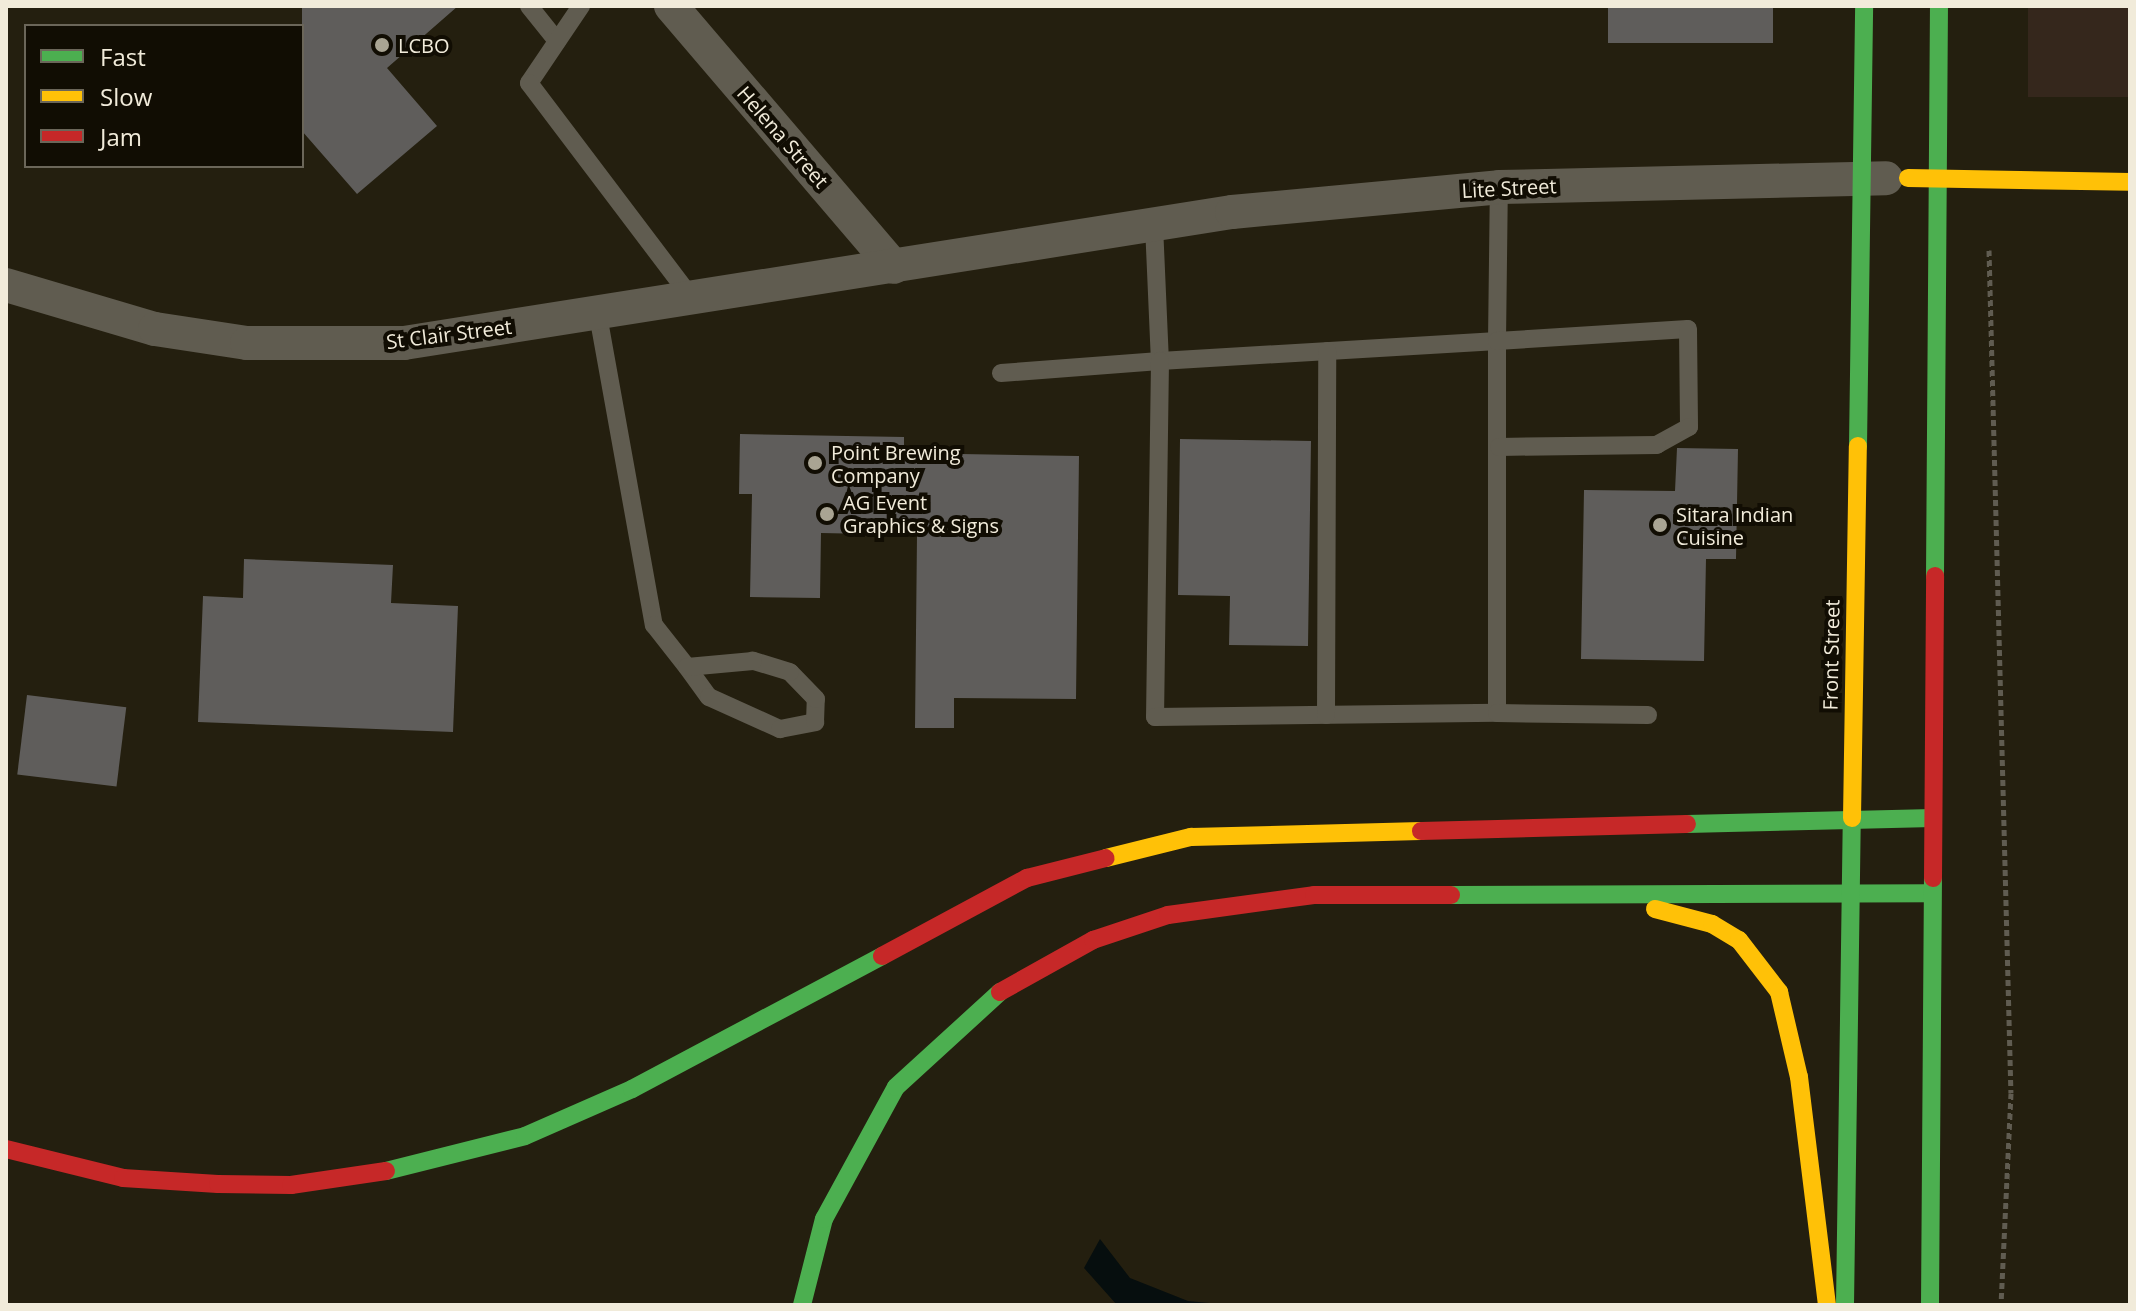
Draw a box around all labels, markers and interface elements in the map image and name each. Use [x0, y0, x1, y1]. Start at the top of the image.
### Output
legend [24, 24, 304, 168]
place label: LCBO [398, 33, 450, 57]
marker: LCBO [373, 36, 391, 54]
text: Fast [100, 40, 146, 73]
text: Slow [100, 80, 152, 113]
street label: Helena Street [732, 81, 834, 193]
text: Jam [100, 120, 142, 153]
street label: Lite Street [1461, 174, 1557, 202]
street label: St Clair Street [385, 314, 513, 354]
place label: Point Brewing Company [831, 440, 961, 487]
marker: Point Brewing Company [806, 454, 824, 472]
place label: AG Event Graphics & Signs [843, 490, 999, 537]
place label: Sitara Indian Cuisine [1676, 502, 1793, 549]
marker: AG Event Graphics & Signs [818, 505, 836, 523]
marker: Sitara Indian Cuisine [1651, 516, 1669, 534]
street label: Front Street [1818, 599, 1844, 711]

